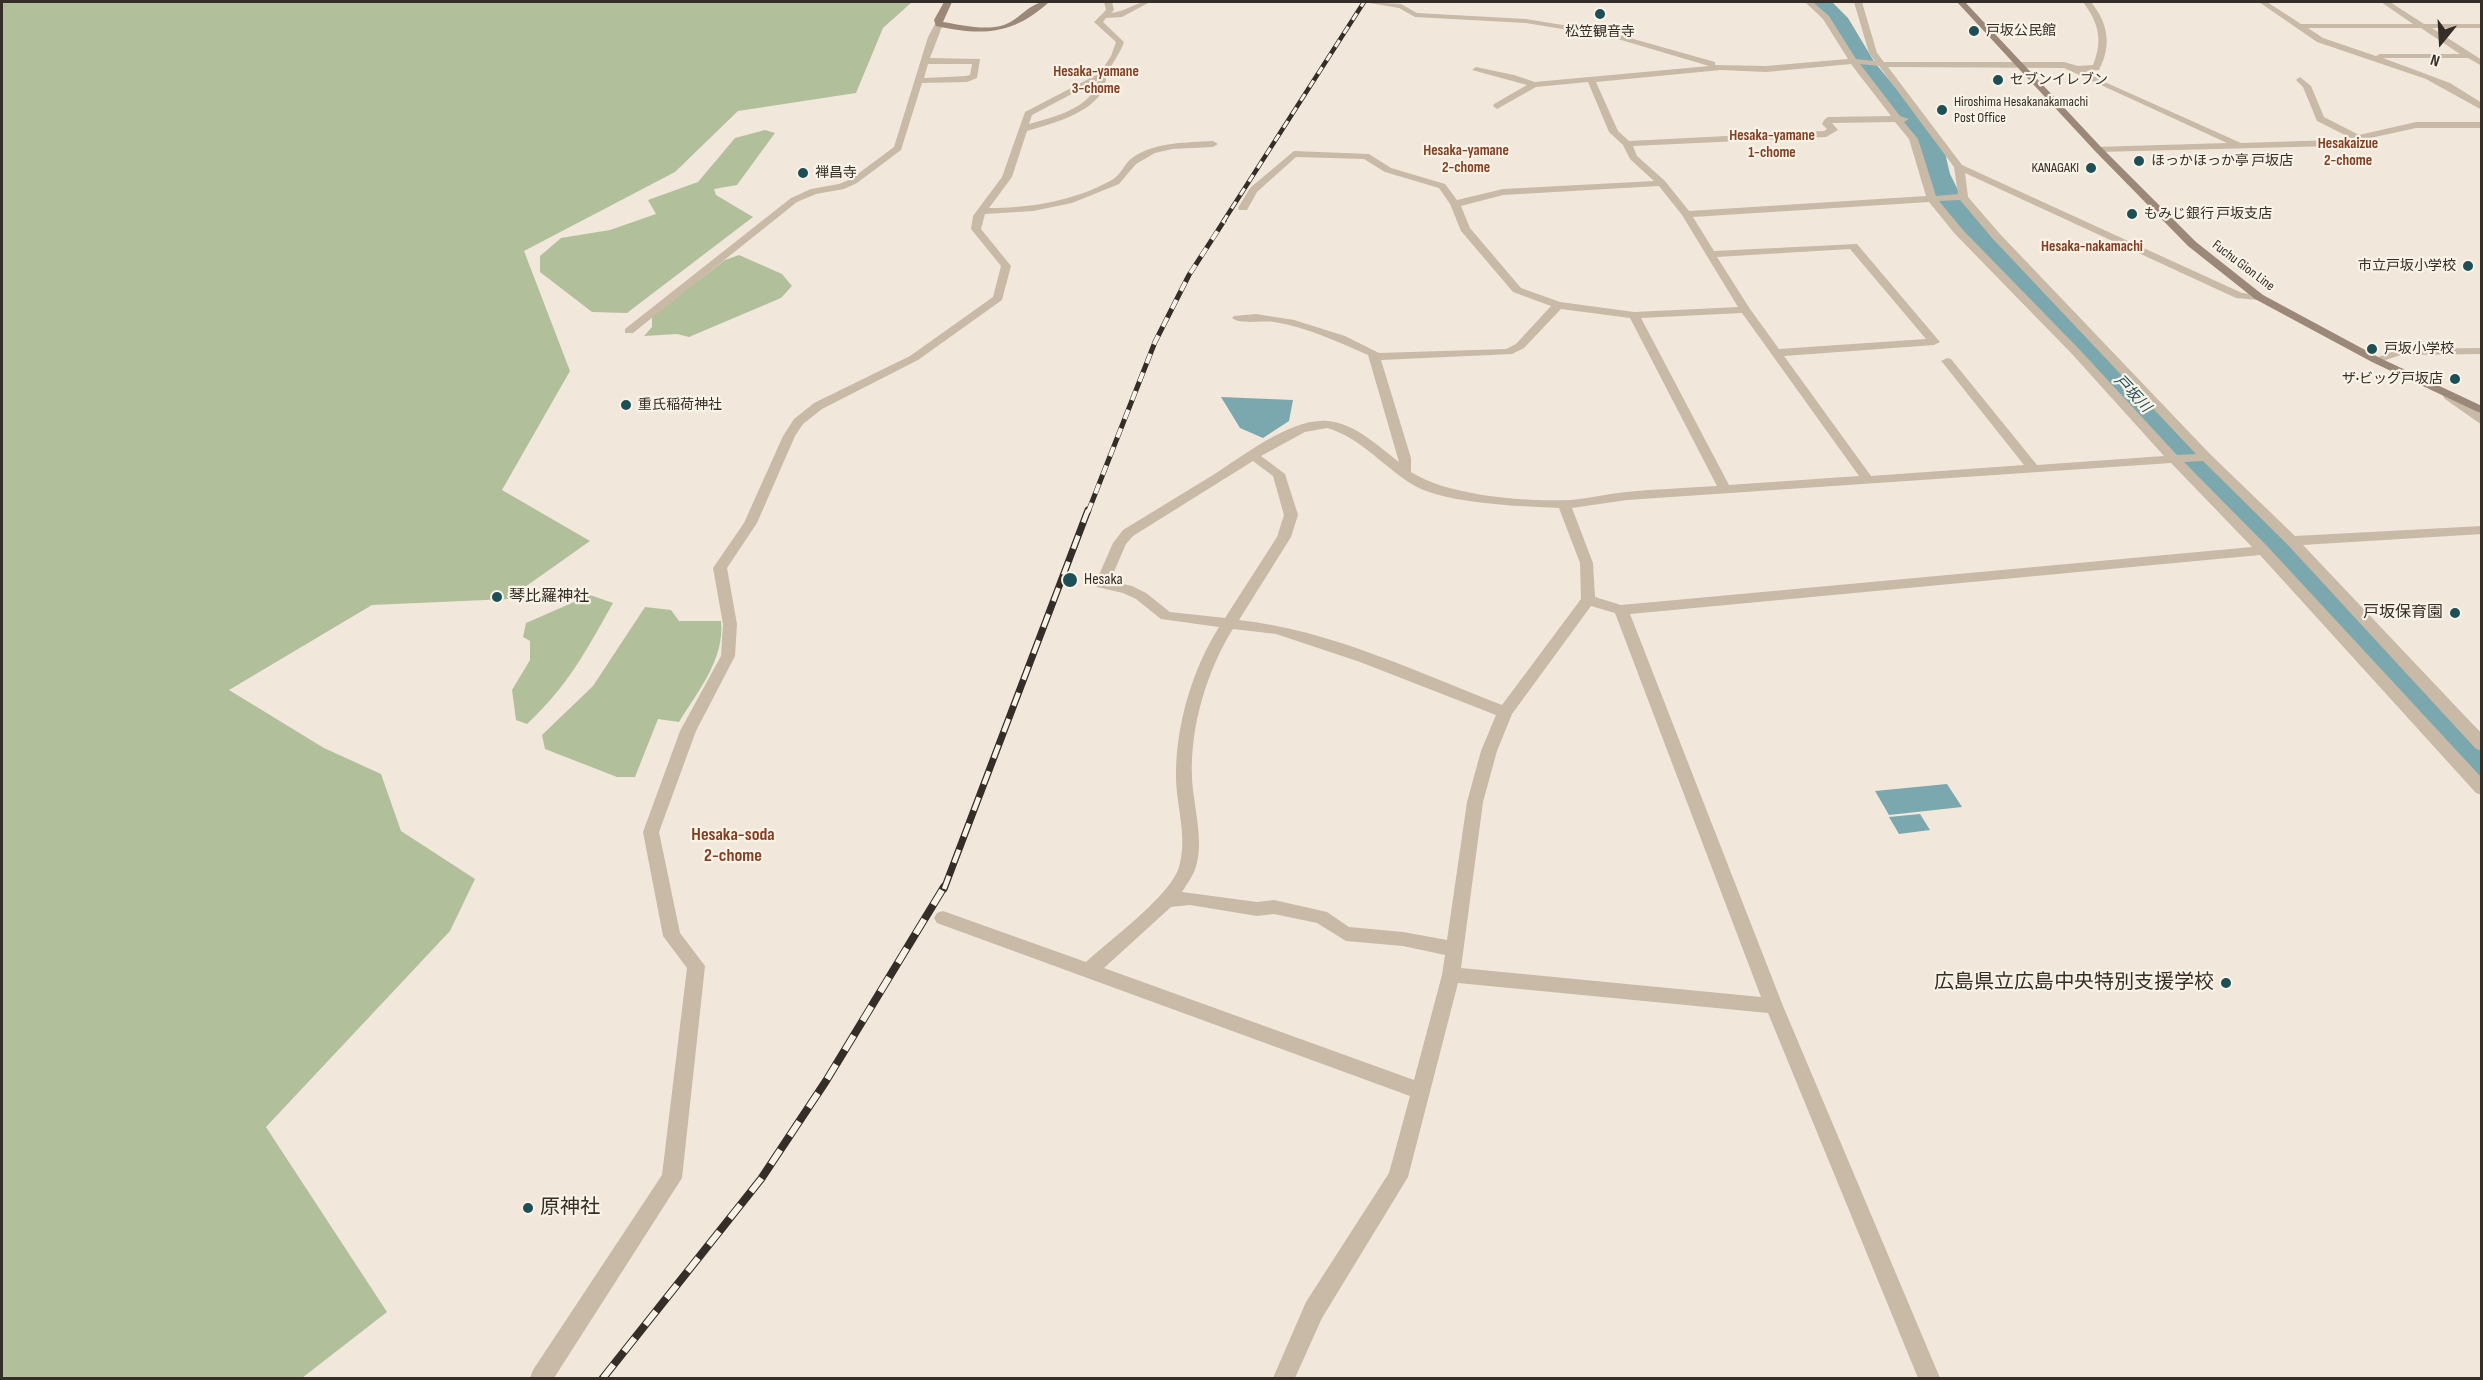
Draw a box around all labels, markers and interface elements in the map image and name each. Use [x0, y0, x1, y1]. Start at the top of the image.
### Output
marker: 松笠観音寺 [1593, 7, 1607, 21]
north arrow [2411, 12, 2471, 72]
place label: 戸坂公民館 [1986, 23, 2056, 39]
place label: 松笠観音寺 [1565, 24, 1635, 40]
marker: 戸坂公民館 [1967, 24, 1981, 38]
text: N [2428, 49, 2442, 70]
district label: Hesaka-yamane 3-chome [1053, 63, 1139, 98]
place label: セブンイレブン [2010, 72, 2108, 88]
marker: セブンイレブン [1991, 73, 2005, 87]
place label: Hiroshima Hesakanakamachi Post Office [1954, 94, 2088, 126]
marker: Hiroshima Hesakanakamachi Post Office [1935, 103, 1949, 117]
district label: Hesaka-yamane 1-chome [1729, 127, 1815, 162]
district label: Hesakaizue 2-chome [2318, 135, 2378, 170]
district label: Hesaka-yamane 2-chome [1423, 142, 1509, 177]
place label: ほっかほっか亭 戸坂店 [2151, 153, 2293, 169]
marker: ほっかほっか亭 戸坂店 [2132, 154, 2146, 168]
place label: KANAGAKI [2032, 160, 2079, 176]
marker: KANAGAKI [2084, 161, 2098, 175]
place label: 禅昌寺 [815, 165, 857, 181]
marker: 禅昌寺 [796, 166, 810, 180]
place label: もみじ銀行 戸坂支店 [2144, 206, 2272, 222]
marker: もみじ銀行 戸坂支店 [2125, 207, 2139, 221]
street label: Fuchu Gion Line [2208, 237, 2278, 295]
district label: Hesaka-nakamachi [2041, 238, 2143, 256]
place label: 市立戸坂小学校 [2358, 258, 2456, 274]
marker: 市立戸坂小学校 [2461, 259, 2475, 273]
place label: 戸坂小学校 [2384, 341, 2454, 357]
marker: 戸坂小学校 [2365, 342, 2379, 356]
place label: ザ•ビッグ戸坂店 [2342, 371, 2443, 387]
water label: 戸坂川 [2110, 372, 2154, 416]
marker: ザ•ビッグ戸坂店 [2448, 372, 2462, 386]
place label: 重氏稲荷神社 [638, 397, 722, 413]
marker: 重氏稲荷神社 [619, 398, 633, 412]
place label: Hesaka [1084, 570, 1123, 590]
marker: Hesaka [1061, 571, 1079, 589]
place label: 琴比羅神社 [509, 587, 589, 607]
marker: 琴比羅神社 [490, 590, 504, 604]
place label: 戸坂保育園 [2363, 603, 2443, 623]
marker: 戸坂保育園 [2448, 606, 2462, 620]
district label: Hesaka-soda 2-chome [691, 824, 775, 866]
place label: 広島県立広島中央特別支援学校 [1934, 971, 2214, 995]
marker: 広島県立広島中央特別支援学校 [2219, 976, 2233, 990]
place label: 原神社 [540, 1196, 600, 1220]
marker: 原神社 [521, 1201, 535, 1215]

